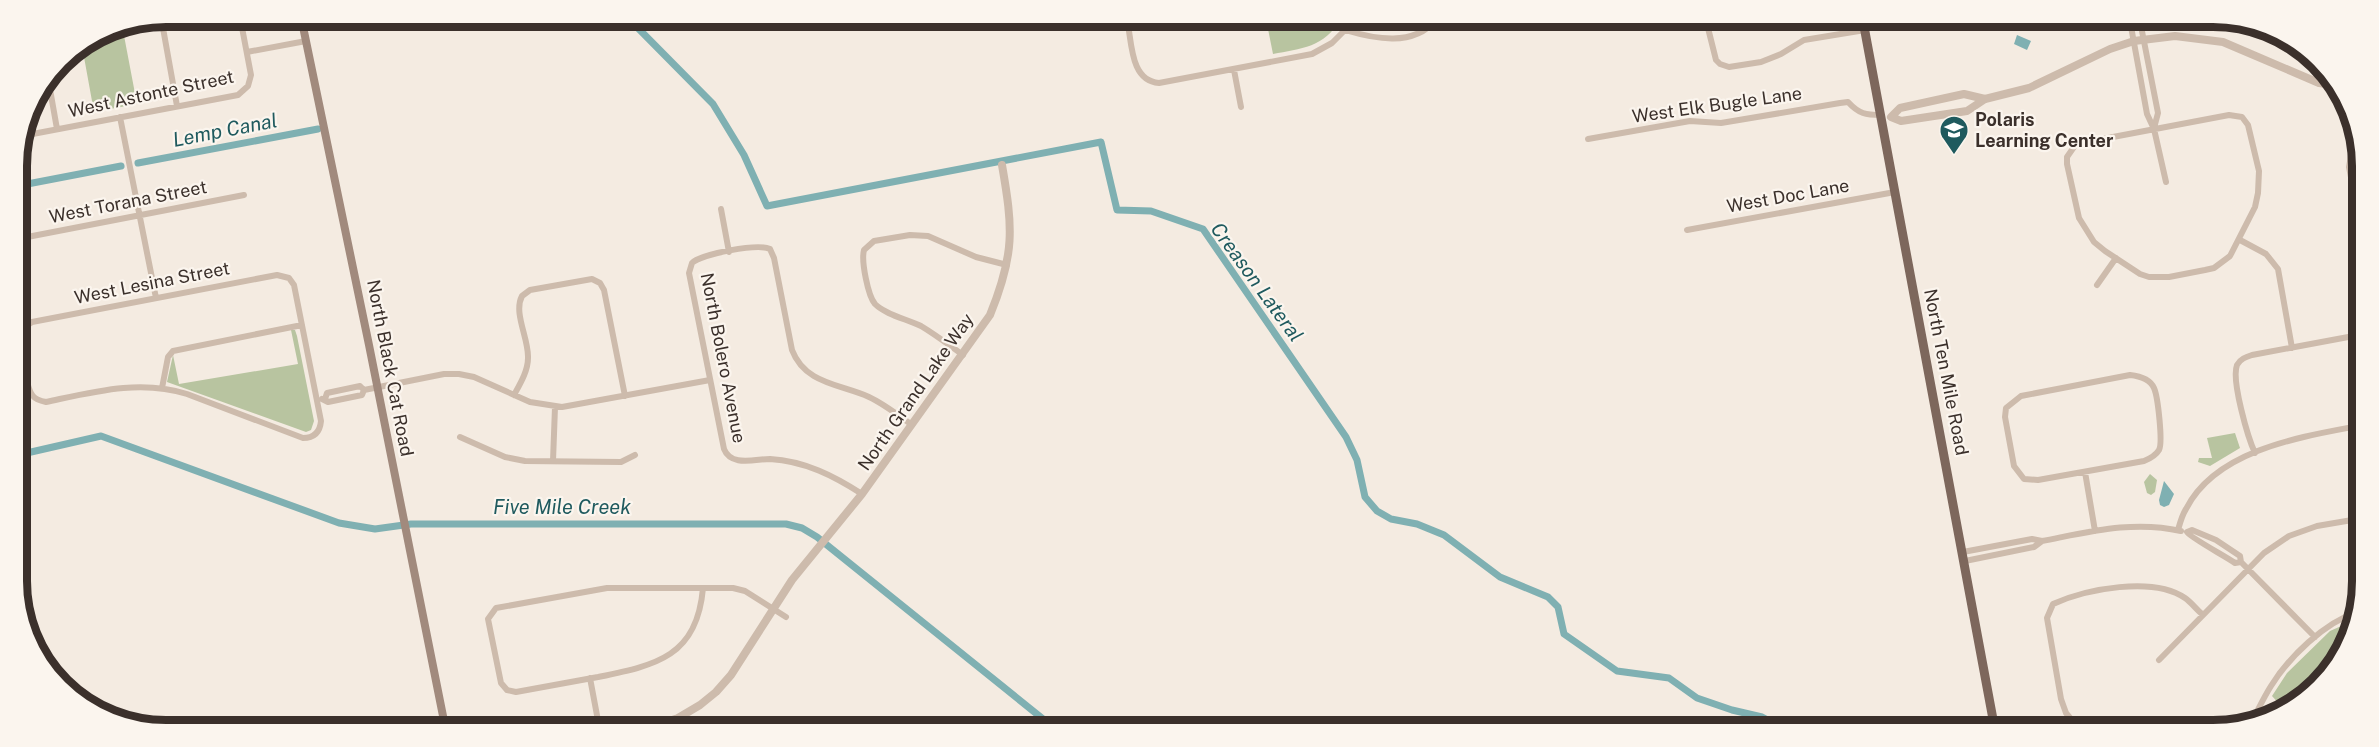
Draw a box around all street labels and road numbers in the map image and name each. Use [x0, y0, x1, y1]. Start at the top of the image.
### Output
street label: West Astonte Street [66, 66, 236, 121]
street label: West Elk Bugle Lane [1631, 82, 1803, 127]
street label: West Doc Lane [1725, 174, 1851, 217]
street label: West Torana Street [47, 176, 209, 227]
street label: West Lesina Street [72, 257, 231, 308]
street label: North Bolero Avenue [697, 271, 750, 445]
street label: North Black Cat Road [363, 278, 418, 458]
street label: North Ten Mile Road [1920, 287, 1973, 457]
street label: North Grand Lake Way [853, 309, 978, 474]

